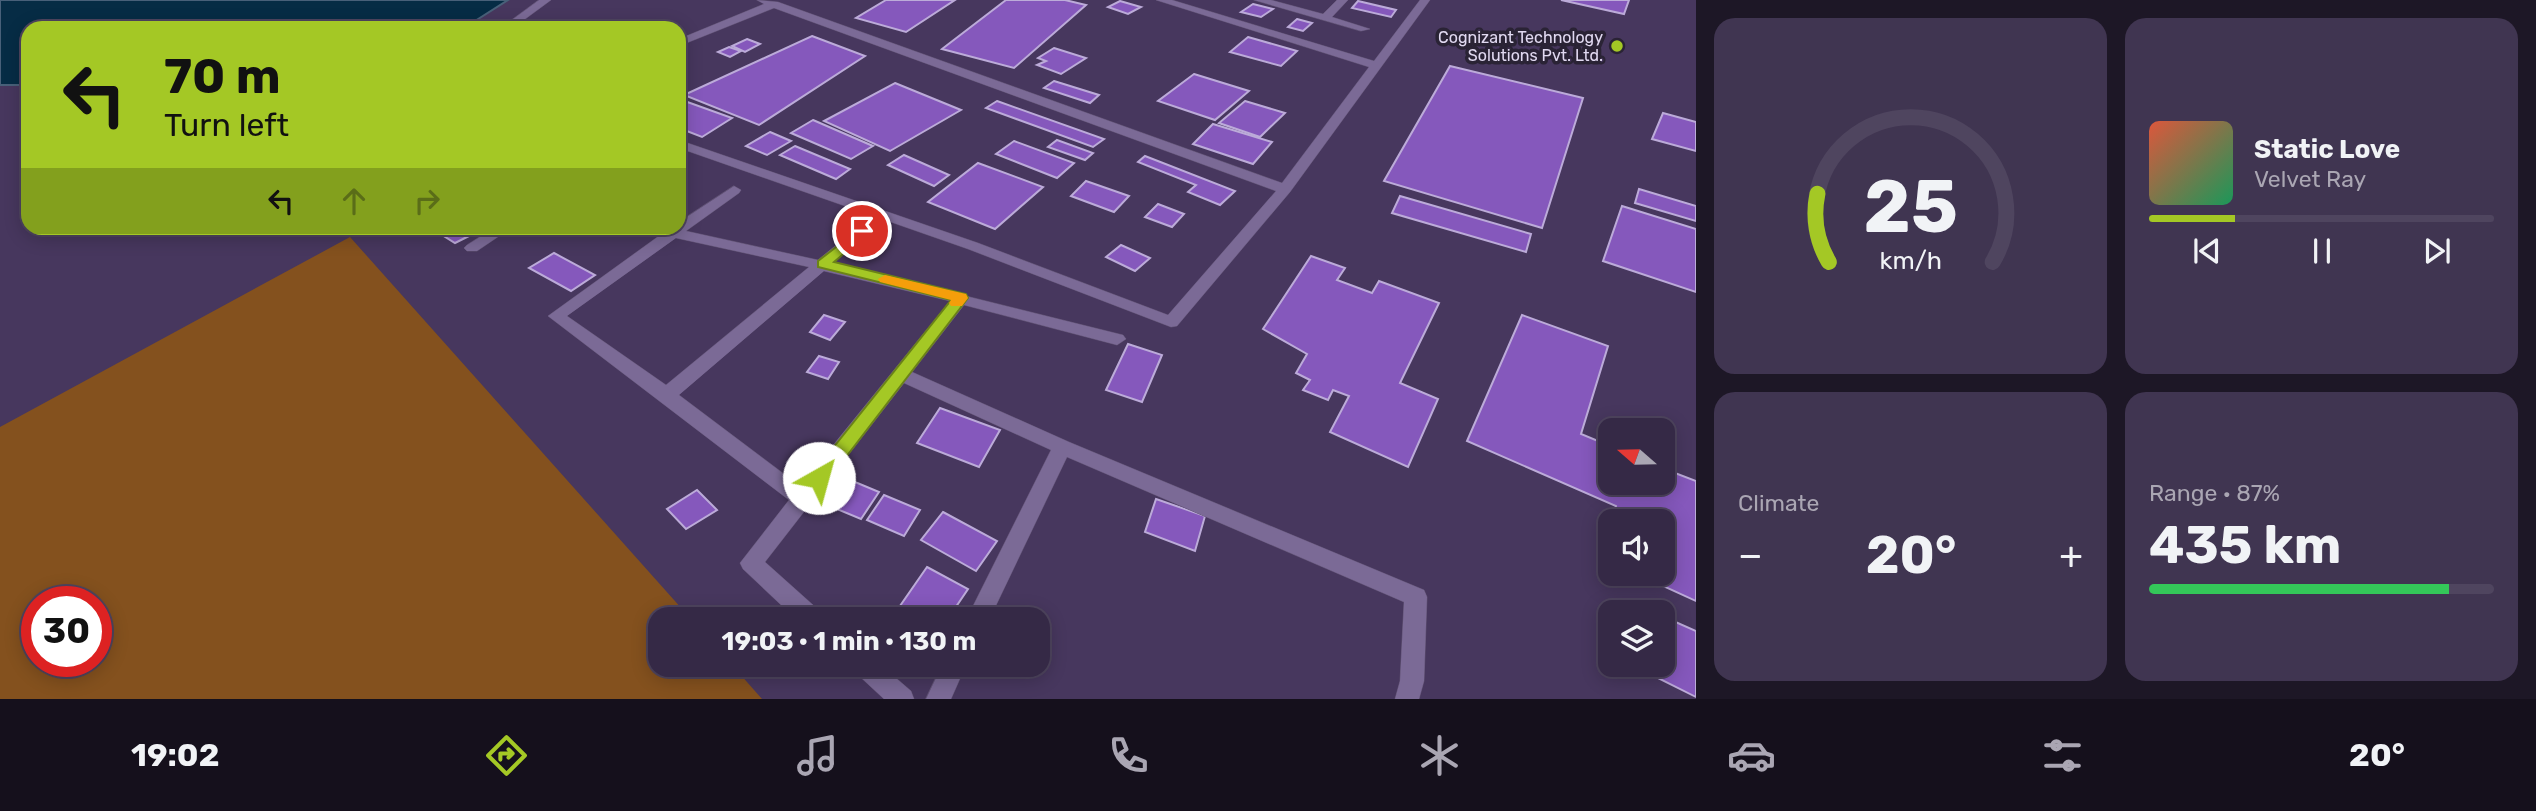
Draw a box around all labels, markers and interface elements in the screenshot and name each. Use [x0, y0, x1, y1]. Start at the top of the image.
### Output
place label: Cognizant Technology Solutions Pvt. Ltd. [1438, 28, 1603, 65]
marker: Cognizant Technology Solutions Pvt. Ltd. [1609, 38, 1625, 54]
text: 70 m [164, 47, 281, 105]
icon: left [49, 49, 140, 140]
text: Turn left [164, 106, 289, 144]
text: Static Love [2254, 134, 2400, 165]
text: 25 [1863, 164, 1958, 250]
text: Velvet Ray [2254, 165, 2366, 193]
icon: left [262, 182, 300, 220]
icon: ahead [335, 182, 373, 220]
icon: right [408, 182, 446, 220]
pin [832, 201, 892, 261]
icon: arrive [843, 212, 881, 250]
icon: previous [2188, 232, 2226, 270]
icon: pause [2303, 232, 2341, 270]
icon: next [2418, 232, 2456, 270]
text: km/h [1879, 246, 1942, 275]
north arrow [1598, 418, 1675, 495]
map controls [1598, 418, 1675, 677]
position arrow [782, 441, 856, 515]
text: Range · 87% [2149, 479, 2280, 507]
text: Climate [1738, 489, 1819, 517]
button: sound [1598, 509, 1675, 586]
text: 435 km [2149, 514, 2342, 576]
text: 20° [1866, 524, 1956, 586]
text: − [1738, 532, 1763, 578]
text: + [2059, 532, 2083, 578]
speed limit sign: 30 [21, 586, 112, 677]
button: layers [1598, 600, 1675, 677]
text: 19:03 · 1 min · 130 m [722, 626, 976, 657]
icon: directions [482, 731, 531, 780]
icon: music [793, 731, 842, 780]
icon: phone [1104, 731, 1153, 780]
icon: climate [1415, 731, 1464, 780]
icon: car [1727, 731, 1776, 780]
icon: filters [2038, 731, 2087, 780]
text: 19:02 [131, 736, 219, 774]
text: 20° [2349, 736, 2405, 774]

